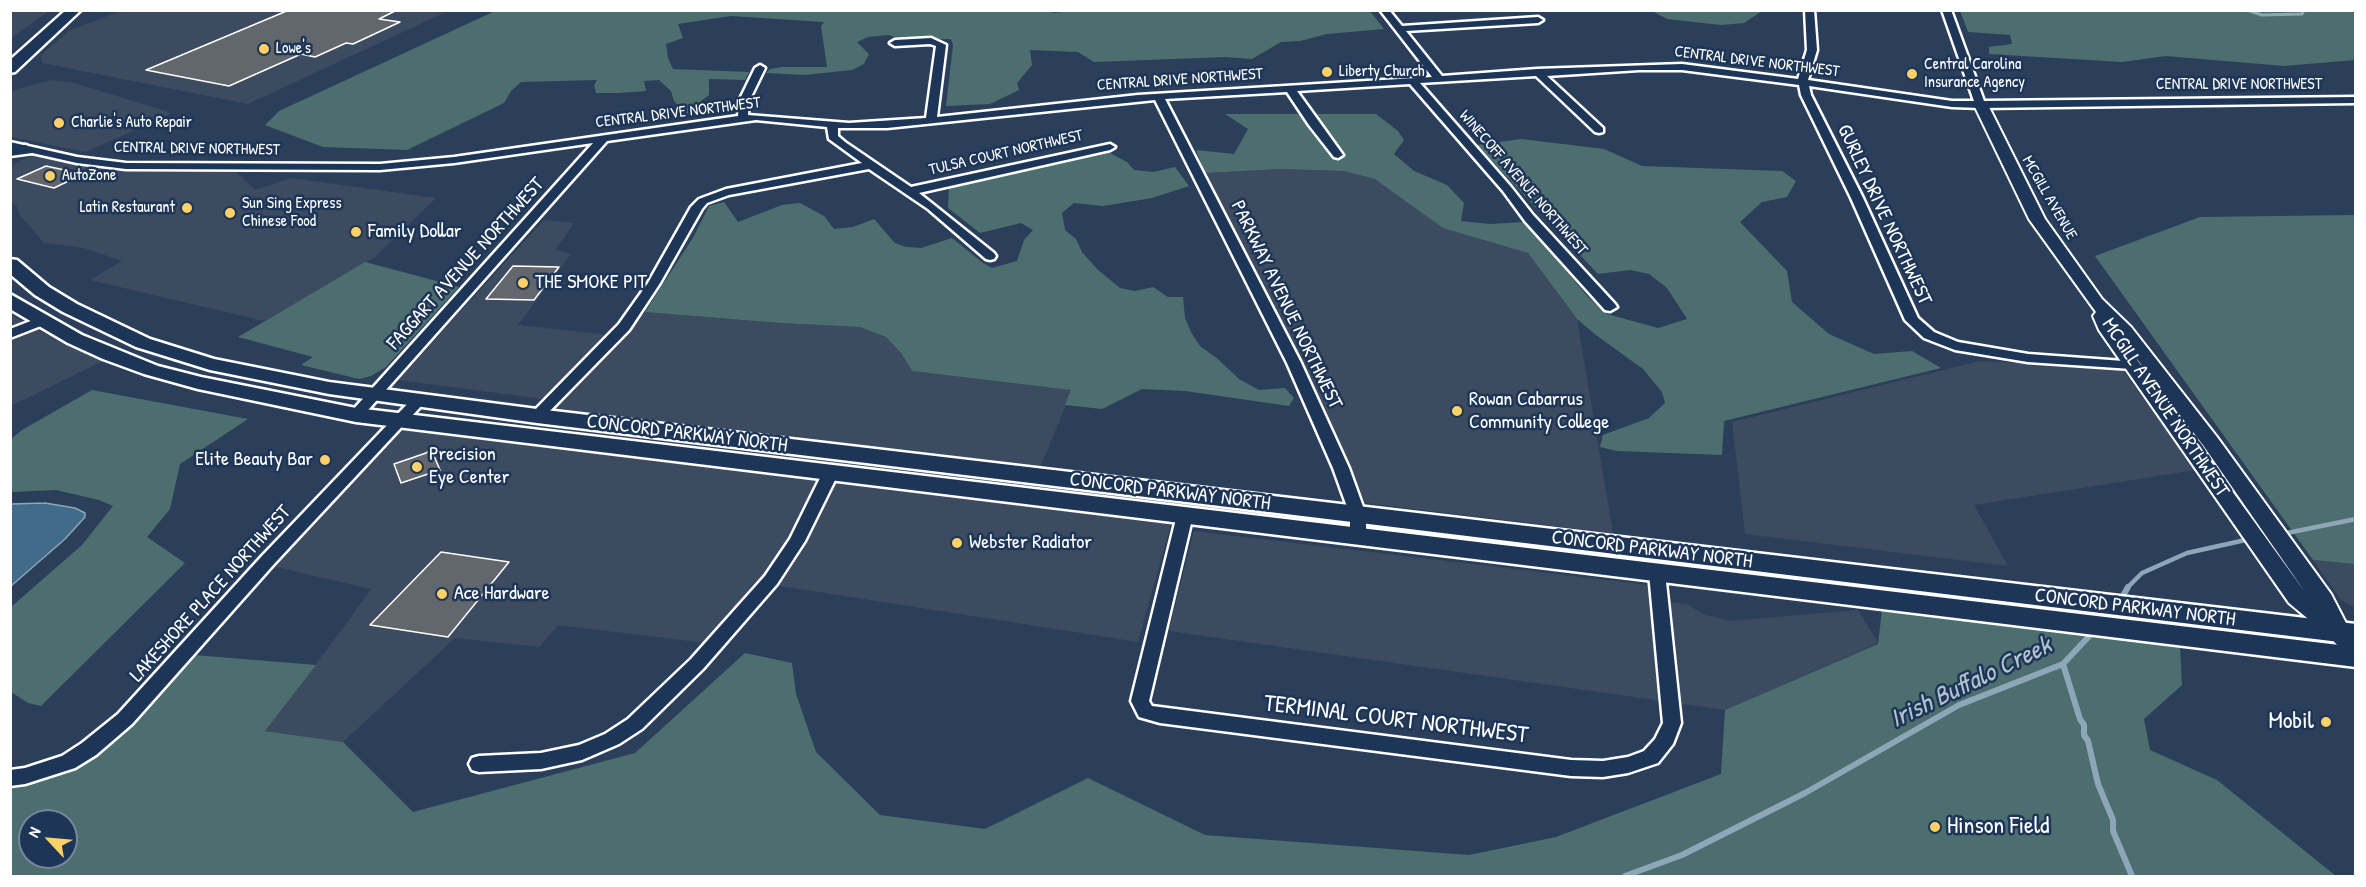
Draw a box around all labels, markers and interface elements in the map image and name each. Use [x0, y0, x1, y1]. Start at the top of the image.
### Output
place label: Lowe's [276, 39, 311, 59]
marker: Lowe's [257, 42, 271, 56]
street label: CENTRAL DRIVE NORTHWEST [1673, 42, 1841, 82]
place label: Central Carolina Insurance Agency [1924, 55, 2025, 93]
place label: Liberty Church [1339, 62, 1425, 82]
street label: CENTRAL DRIVE NORTHWEST [1096, 65, 1264, 95]
marker: Liberty Church [1320, 65, 1334, 79]
marker: Central Carolina Insurance Agency [1905, 67, 1919, 81]
street label: CENTRAL DRIVE NORTHWEST [2156, 75, 2322, 95]
street label: CENTRAL DRIVE NORTHWEST [594, 93, 762, 133]
street label: WINECOFF AVENUE NORTHWEST [1455, 107, 1591, 259]
place label: Charlie's Auto Repair [71, 113, 192, 133]
marker: Charlie's Auto Repair [52, 116, 66, 130]
street label: GURLEY DRIVE NORTHWEST [1832, 121, 1936, 309]
street label: TULSA COURT NORTHWEST [927, 126, 1085, 180]
street label: CENTRAL DRIVE NORTHWEST [114, 138, 280, 160]
street label: MCGILL AVENUE [2017, 153, 2081, 243]
place label: AutoZone [62, 166, 116, 186]
marker: AutoZone [43, 169, 57, 183]
street label: FAGGART AVENUE NORTHWEST [382, 173, 550, 355]
place label: Sun Sing Express Chinese Food [242, 194, 342, 232]
street label: PARKWAY AVENUE NORTHWEST [1225, 197, 1347, 413]
place label: Latin Restaurant [80, 198, 175, 218]
marker: Latin Restaurant [180, 201, 194, 215]
marker: Sun Sing Express Chinese Food [223, 206, 237, 220]
place label: Family Dollar [368, 220, 462, 244]
marker: Family Dollar [349, 225, 363, 239]
place label: THE SMOKE PIT [535, 271, 647, 295]
marker: THE SMOKE PIT [516, 276, 530, 290]
street label: MCGILL AVENUE NORTHWEST [2096, 314, 2234, 502]
place label: Rowan Cabarrus Community College [1469, 388, 1609, 435]
marker: Rowan Cabarrus Community College [1450, 404, 1464, 418]
street label: CONCORD PARKWAY NORTH [585, 410, 789, 458]
place label: Precision Eye Center [429, 443, 509, 490]
place label: Elite Beauty Bar [195, 448, 313, 472]
marker: Elite Beauty Bar [318, 453, 332, 467]
marker: Precision Eye Center [410, 460, 424, 474]
street label: CONCORD PARKWAY NORTH [1068, 468, 1272, 516]
street label: LAKESHORE PLACE NORTHWEST [125, 501, 297, 687]
street label: CONCORD PARKWAY NORTH [1550, 526, 1754, 574]
place label: Webster Radiator [969, 531, 1092, 555]
marker: Webster Radiator [950, 536, 964, 550]
place label: Ace Hardware [454, 582, 550, 606]
street label: CONCORD PARKWAY NORTH [2033, 584, 2237, 632]
marker: Ace Hardware [435, 587, 449, 601]
water label: Irish Buffalo Creek [1885, 631, 2057, 735]
street label: TERMINAL COURT NORTHWEST [1262, 689, 1530, 751]
place label: Mobil [2268, 708, 2314, 736]
marker: Mobil [2319, 715, 2333, 729]
north arrow [18, 809, 78, 869]
place label: Hinson Field [1947, 813, 2049, 841]
marker: Hinson Field [1928, 820, 1942, 834]
text: N [22, 823, 45, 841]

